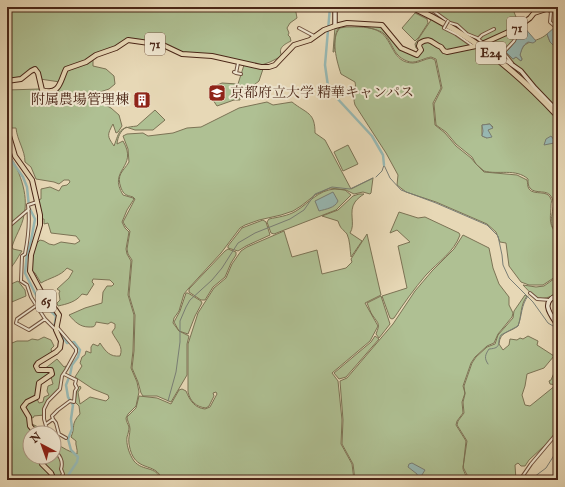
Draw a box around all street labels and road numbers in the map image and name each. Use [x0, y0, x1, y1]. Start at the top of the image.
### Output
road number: 71 [507, 17, 527, 39]
road number: 71 [145, 33, 165, 55]
road number: E24 [476, 42, 506, 64]
road number: 65 [36, 290, 56, 312]

